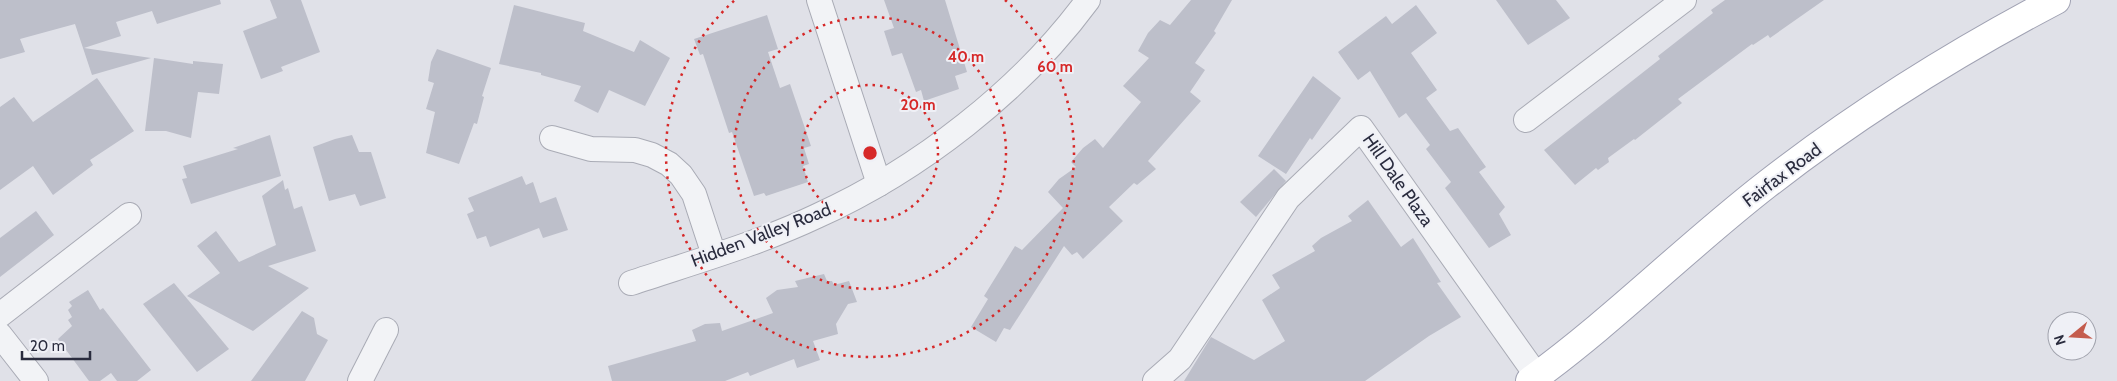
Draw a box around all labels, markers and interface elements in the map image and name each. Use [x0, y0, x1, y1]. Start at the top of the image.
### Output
text: 40 m [948, 48, 984, 66]
text: 60 m [1037, 58, 1073, 76]
text: 20 m [901, 96, 935, 114]
street label: Hill Dale Plaza [1358, 129, 1438, 231]
street label: Fairfax Road [1738, 138, 1826, 212]
centre of rings [861, 144, 879, 162]
street label: Hidden Valley Road [688, 198, 834, 272]
north arrow [2047, 311, 2097, 361]
scale bar [22, 328, 90, 360]
text: N [2050, 333, 2070, 348]
text: 20 m [30, 337, 65, 355]

